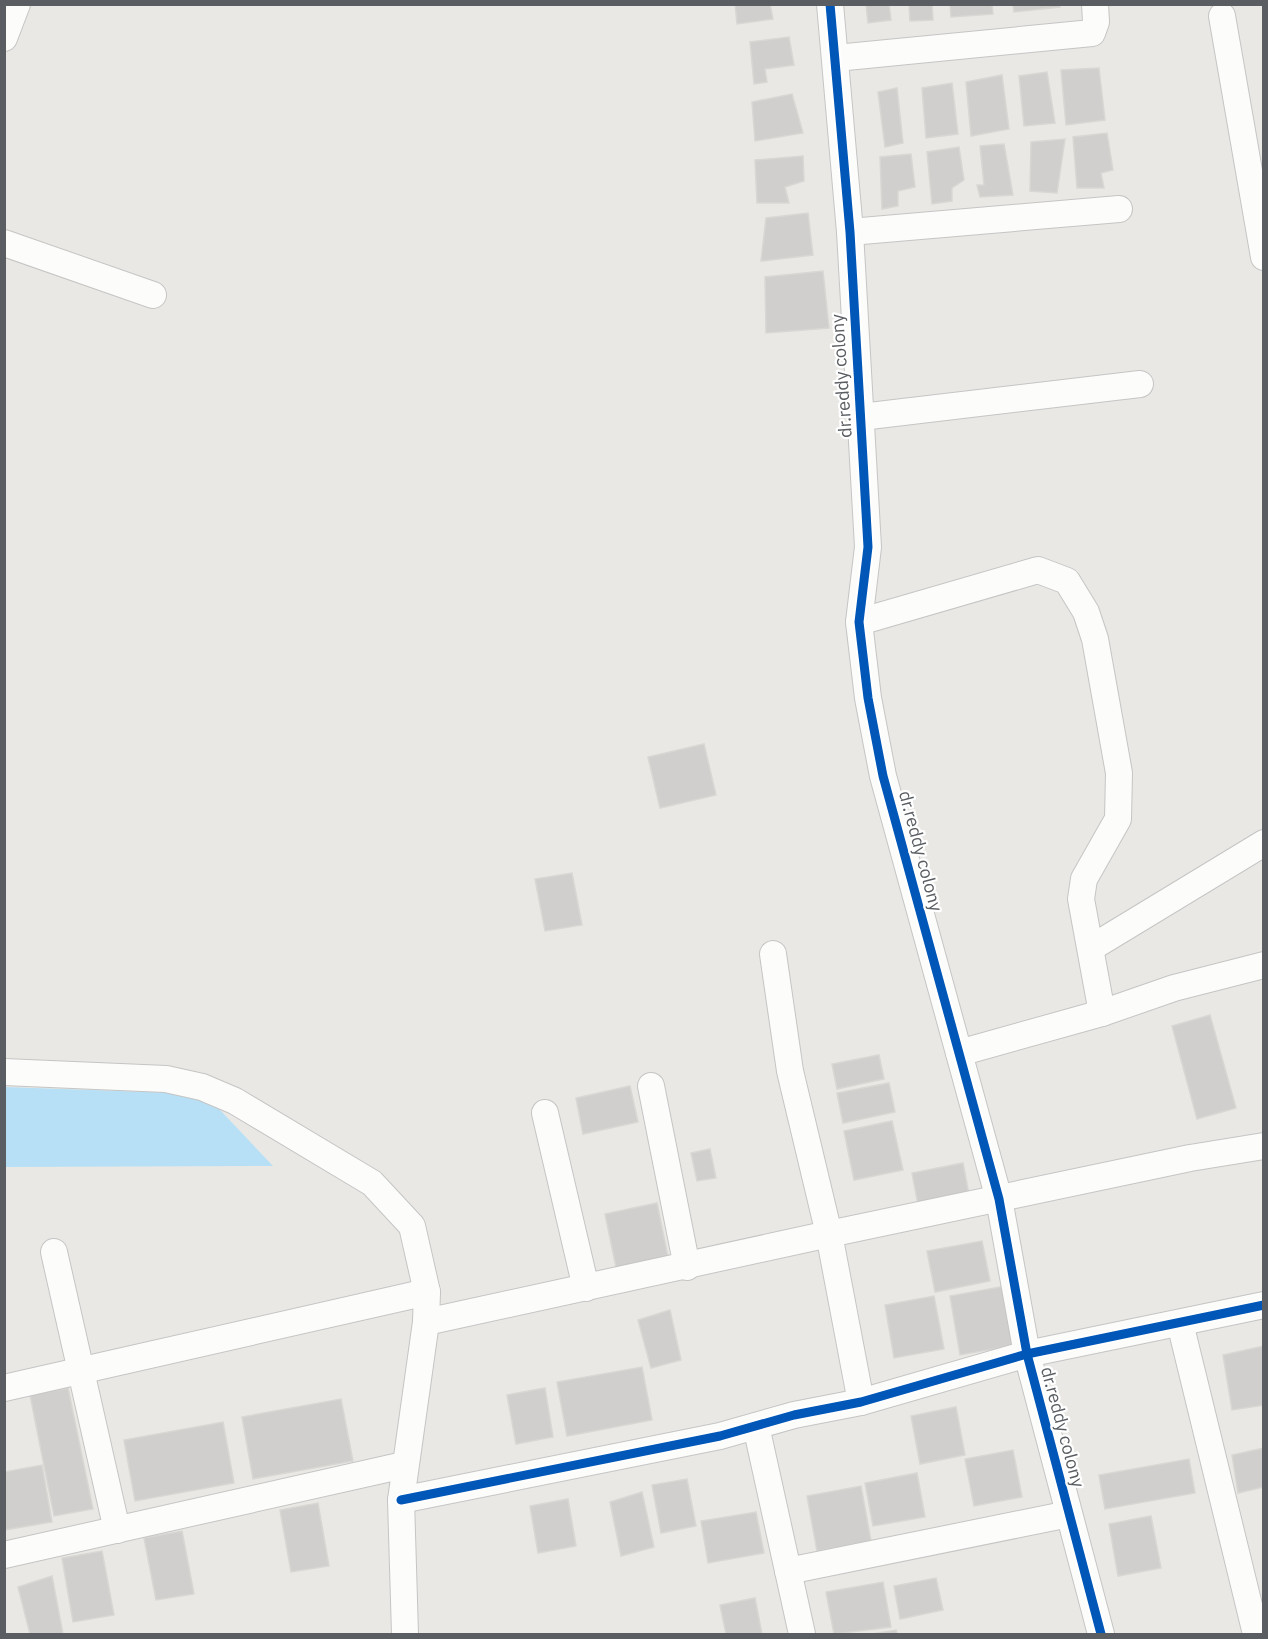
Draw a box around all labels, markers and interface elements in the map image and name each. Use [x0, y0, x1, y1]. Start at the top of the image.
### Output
street label: dr.reddy colony [825, 313, 857, 439]
street label: dr.reddy colony [894, 788, 948, 914]
street label: dr.reddy colony [1036, 1364, 1090, 1490]

